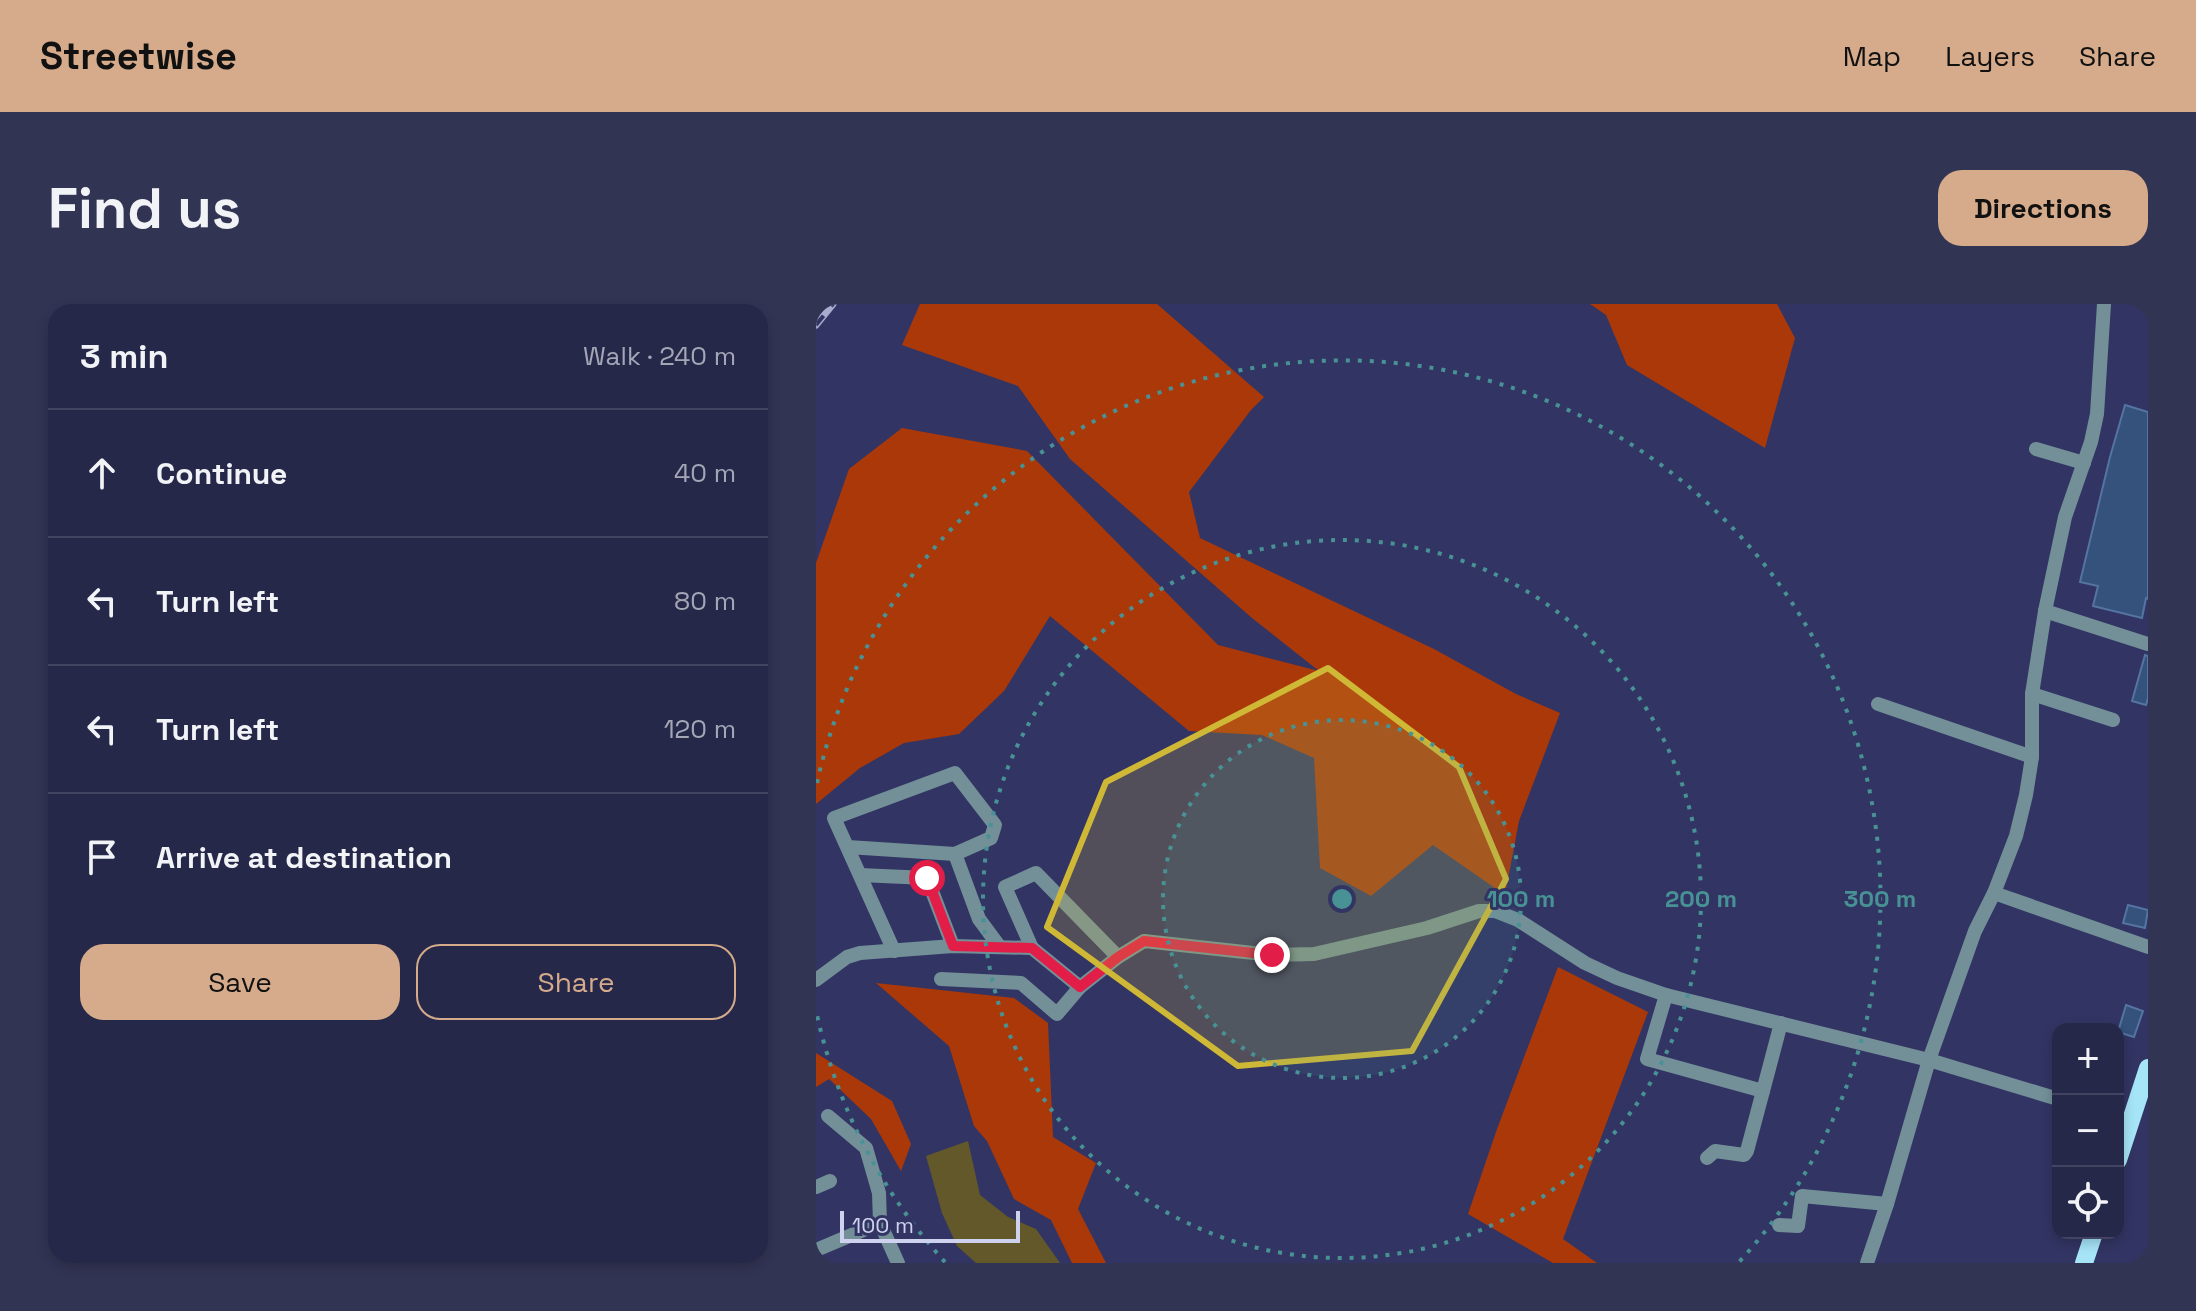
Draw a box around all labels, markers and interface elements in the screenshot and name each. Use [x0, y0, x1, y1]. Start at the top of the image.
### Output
text: Streetwise [40, 32, 237, 80]
text: Map [1843, 38, 1901, 74]
text: Layers [1945, 38, 2035, 74]
text: Share [2079, 38, 2156, 74]
button: Directions [1938, 170, 2148, 246]
text: Find us [48, 173, 241, 244]
text: 3 min [80, 335, 168, 378]
text: Walk · 240 m [583, 339, 736, 373]
icon: ahead [80, 451, 124, 495]
text: Continue [156, 454, 287, 493]
text: 40 m [674, 456, 736, 490]
icon: left [80, 579, 124, 623]
text: Turn left [156, 582, 279, 621]
text: 80 m [674, 584, 736, 618]
icon: left [80, 707, 124, 751]
text: Turn left [156, 710, 279, 749]
text: 120 m [664, 712, 736, 746]
icon: arrive [80, 835, 124, 879]
text: Arrive at destination [156, 838, 452, 877]
route start [909, 860, 945, 896]
text: 100 m [1487, 883, 1555, 914]
text: 200 m [1665, 883, 1737, 914]
text: 300 m [1844, 883, 1916, 914]
centre of rings [1328, 885, 1356, 913]
route end [1254, 937, 1290, 973]
button: Save [80, 944, 400, 1020]
button: Share [416, 944, 736, 1020]
map controls [2052, 1023, 2124, 1239]
button: + [2052, 1023, 2124, 1095]
button: − [2052, 1095, 2124, 1167]
button: locate [2052, 1167, 2124, 1239]
scale bar [840, 1207, 1020, 1243]
text: 100 m [852, 1211, 914, 1239]

